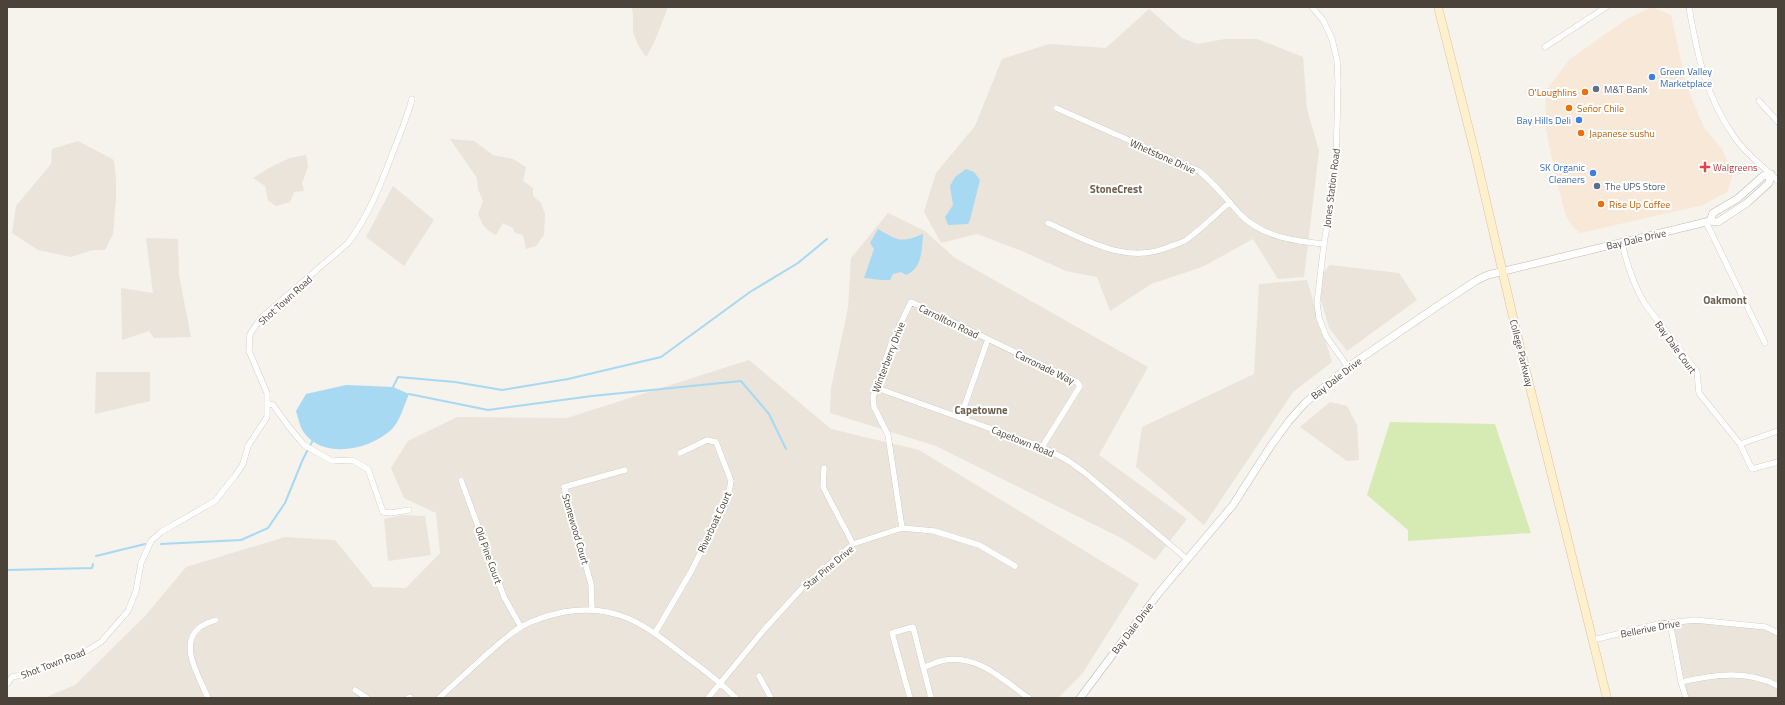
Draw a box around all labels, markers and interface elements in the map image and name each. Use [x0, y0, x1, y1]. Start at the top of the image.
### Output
place label: Green Valley Marketplace [1660, 64, 1712, 91]
marker: Green Valley Marketplace [1647, 72, 1657, 82]
place label: M&T Bank [1604, 82, 1648, 97]
marker: M&T Bank [1591, 84, 1601, 94]
place label: O'Loughlins [1528, 85, 1577, 100]
marker: O'Loughlins [1580, 87, 1590, 97]
place label: Señor Chile [1577, 101, 1624, 116]
marker: Señor Chile [1564, 103, 1574, 113]
place label: Bay Hills Deli [1516, 113, 1571, 128]
marker: Bay Hills Deli [1574, 115, 1584, 125]
place label: Japanese sushu [1589, 126, 1655, 141]
marker: Japanese sushu [1576, 128, 1586, 138]
street label: Whetstone Drive [1127, 135, 1198, 178]
street label: Jones Station Road [1319, 148, 1344, 228]
place label: SK Organic Cleaners [1540, 160, 1585, 187]
place label: Walgreens [1713, 160, 1758, 175]
marker: Walgreens [1700, 162, 1710, 172]
marker: SK Organic Cleaners [1588, 168, 1598, 178]
place label: The UPS Store [1605, 179, 1665, 194]
district label: StoneCrest [1090, 181, 1142, 197]
marker: The UPS Store [1592, 181, 1602, 191]
place label: Rise Up Coffee [1609, 197, 1670, 212]
marker: Rise Up Coffee [1596, 199, 1606, 209]
street label: Bay Dale Drive [1605, 225, 1668, 254]
street label: Shot Town Road [255, 272, 316, 329]
district label: Oakmont [1703, 292, 1747, 308]
street label: Carrollton Road [916, 300, 981, 342]
street label: College Parkway [1506, 318, 1537, 389]
street label: Bay Dale Court [1651, 318, 1700, 377]
street label: Winterberry Drive [868, 320, 909, 395]
street label: Carronade Way [1013, 347, 1077, 388]
street label: Bay Dale Drive [1308, 354, 1365, 403]
district label: Capetowne [954, 402, 1008, 418]
street label: Capetown Road [989, 422, 1056, 461]
street label: Riverboat Court [694, 489, 735, 555]
street label: Stonewood Court [558, 492, 593, 567]
street label: Old Pine Court [471, 524, 506, 586]
street label: Star Pine Drive [800, 542, 857, 593]
street label: Bay Dale Drive [1108, 599, 1157, 657]
street label: Bellerive Drive [1619, 615, 1681, 642]
street label: Shot Town Road [19, 644, 88, 683]

